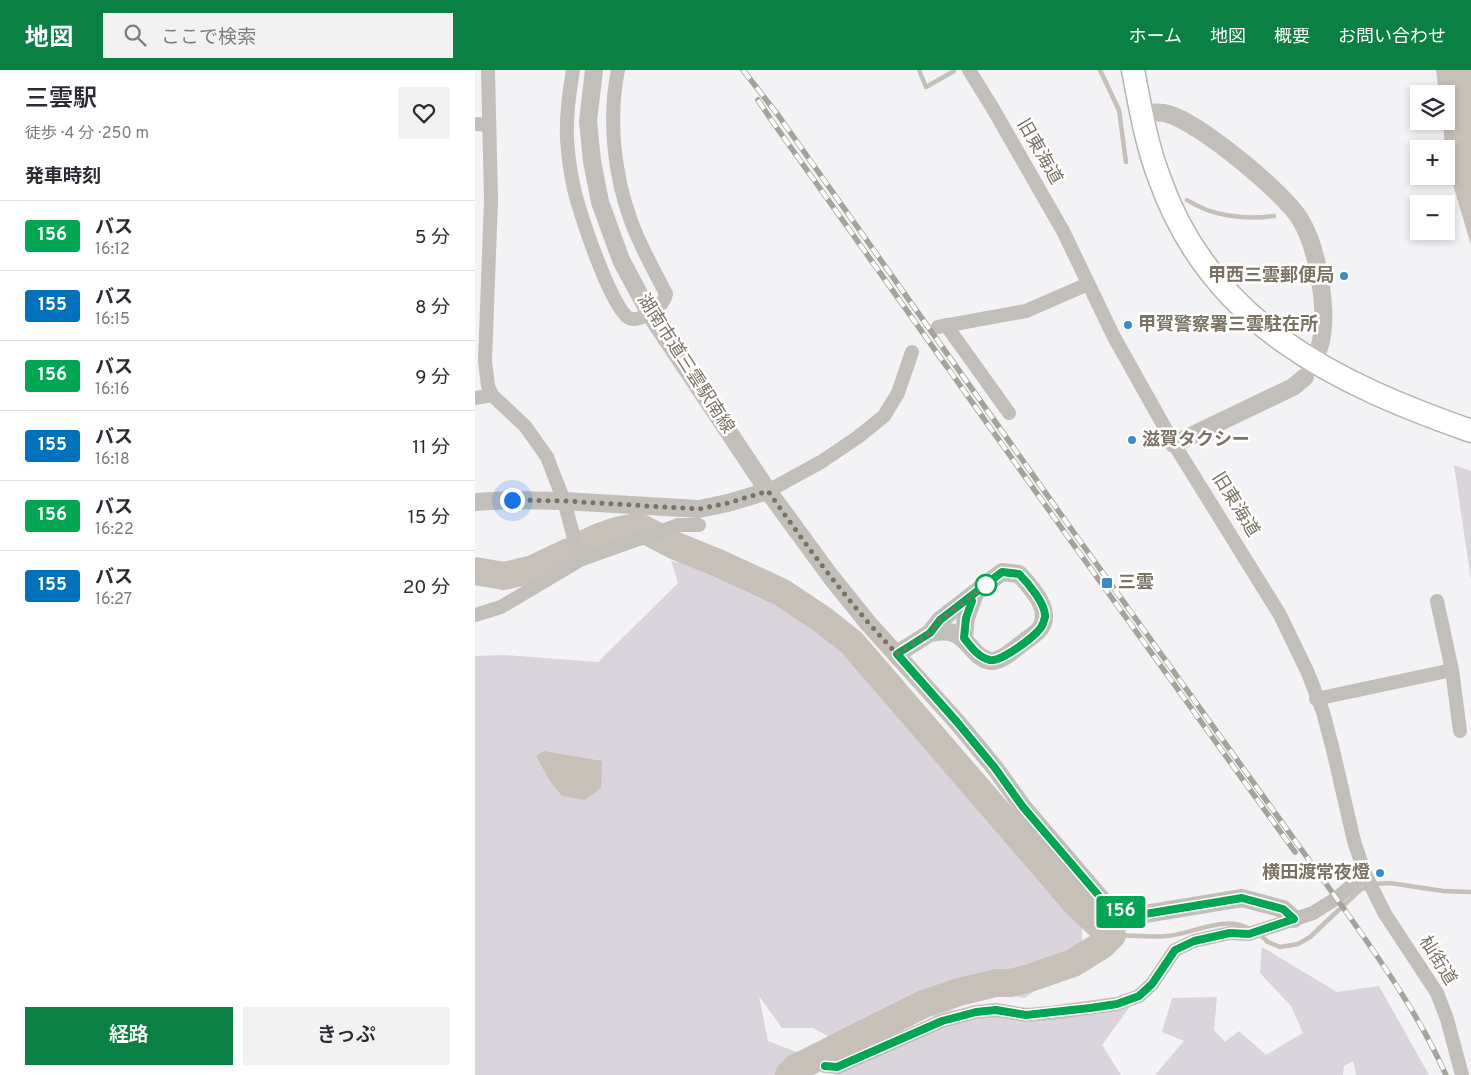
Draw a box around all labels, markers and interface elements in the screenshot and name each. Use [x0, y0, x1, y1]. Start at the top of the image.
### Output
search box [103, 13, 453, 58]
icon: search [121, 21, 149, 49]
text: 地図 [25, 24, 73, 54]
text: ここで検索 [161, 26, 256, 50]
text: ホーム [1129, 26, 1182, 49]
text: 地図 [1210, 26, 1246, 49]
text: 概要 [1274, 26, 1310, 49]
text: お問い合わせ [1338, 26, 1446, 49]
text: 三雲駅 [25, 85, 97, 115]
map controls [1410, 85, 1455, 240]
button: layers [1410, 85, 1455, 130]
button: heart [398, 87, 450, 139]
street label: 旧東海道 [1011, 115, 1067, 189]
text: 徒歩 · 4 分 · 250 m [25, 124, 149, 144]
button: + [1410, 140, 1455, 185]
text: 発車時刻 [25, 165, 101, 189]
button: − [1410, 195, 1455, 240]
text: バス [95, 216, 133, 240]
text: 156 [38, 224, 67, 247]
text: 5 分 [415, 226, 450, 250]
text: 16:12 [95, 240, 130, 260]
place label: 甲西三雲郵便局 [1208, 265, 1334, 288]
marker: 甲西三雲郵便局 [1338, 270, 1350, 282]
text: バス [95, 286, 133, 310]
street label: 湖南市道三雲駅南線 [631, 290, 739, 438]
text: 155 [38, 294, 67, 317]
text: 8 分 [415, 296, 450, 320]
text: 16:15 [95, 310, 130, 330]
place label: 甲賀警察署三雲駐在所 [1138, 314, 1318, 337]
marker: 甲賀警察署三雲駐在所 [1122, 319, 1134, 331]
text: バス [95, 356, 133, 380]
text: 156 [38, 364, 67, 387]
text: 9 分 [415, 366, 450, 390]
text: 16:16 [95, 380, 130, 400]
text: バス [95, 426, 133, 450]
place label: 滋賀タクシー [1142, 429, 1250, 452]
text: 155 [38, 434, 67, 457]
marker: 滋賀タクシー [1126, 434, 1138, 446]
text: 11 分 [412, 436, 450, 460]
text: 16:18 [95, 450, 130, 470]
street label: 旧東海道 [1206, 468, 1264, 542]
your location [500, 488, 525, 513]
text: バス [95, 496, 133, 520]
text: 156 [38, 504, 67, 527]
text: 15 分 [408, 506, 450, 530]
text: 16:22 [95, 520, 134, 540]
text: バス [95, 566, 133, 590]
place label: 三雲 [1118, 572, 1154, 595]
text: 155 [38, 574, 67, 597]
unlabelled marker [975, 574, 997, 596]
text: 20 分 [403, 576, 450, 600]
marker: 三雲 [1100, 576, 1114, 590]
text: 16:27 [95, 590, 132, 610]
place label: 横田渡常夜燈 [1262, 862, 1370, 885]
marker: 横田渡常夜燈 [1374, 867, 1386, 879]
line badge: 156 [1092, 896, 1150, 928]
text: 156 [1106, 900, 1136, 923]
street label: 杣街道 [1413, 932, 1461, 990]
button: 経路 [25, 1007, 233, 1065]
button: きっぷ [243, 1007, 450, 1065]

